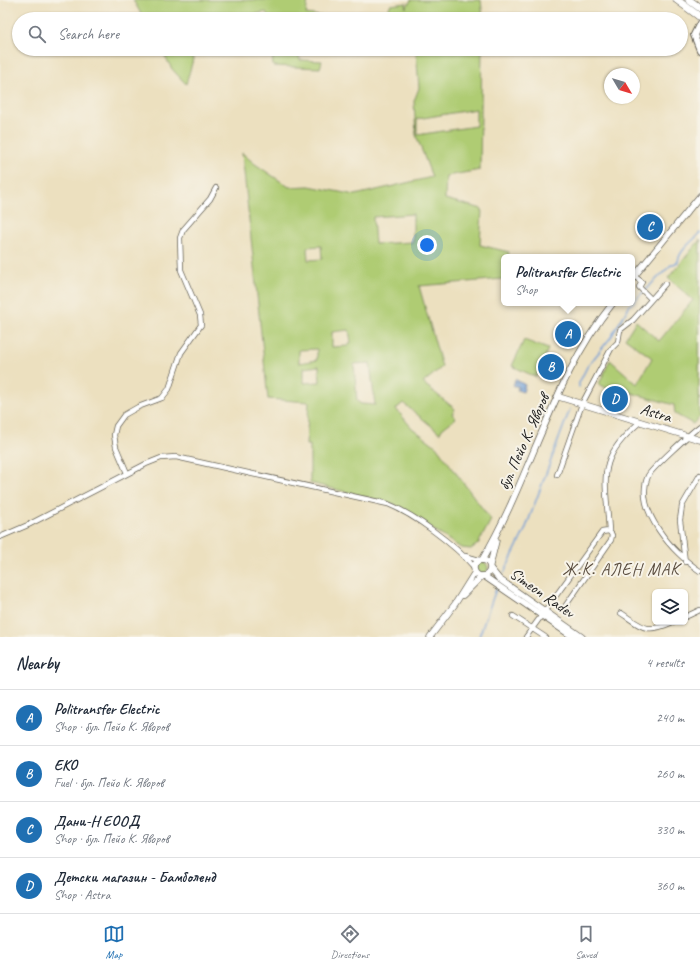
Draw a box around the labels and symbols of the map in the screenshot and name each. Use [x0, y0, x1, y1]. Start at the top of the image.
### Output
north arrow [604, 68, 640, 104]
pin: C [637, 212, 663, 242]
your location [417, 235, 437, 255]
pin: A [555, 319, 581, 349]
pin: B [538, 352, 564, 382]
pin: D [602, 384, 628, 414]
street label: бул. Пейо К. Яворов [494, 388, 555, 493]
street label: Astra [638, 399, 675, 427]
district label: Ж.К. АЛЕН МАК [562, 559, 682, 580]
street label: Simeon Radev [506, 564, 580, 623]

